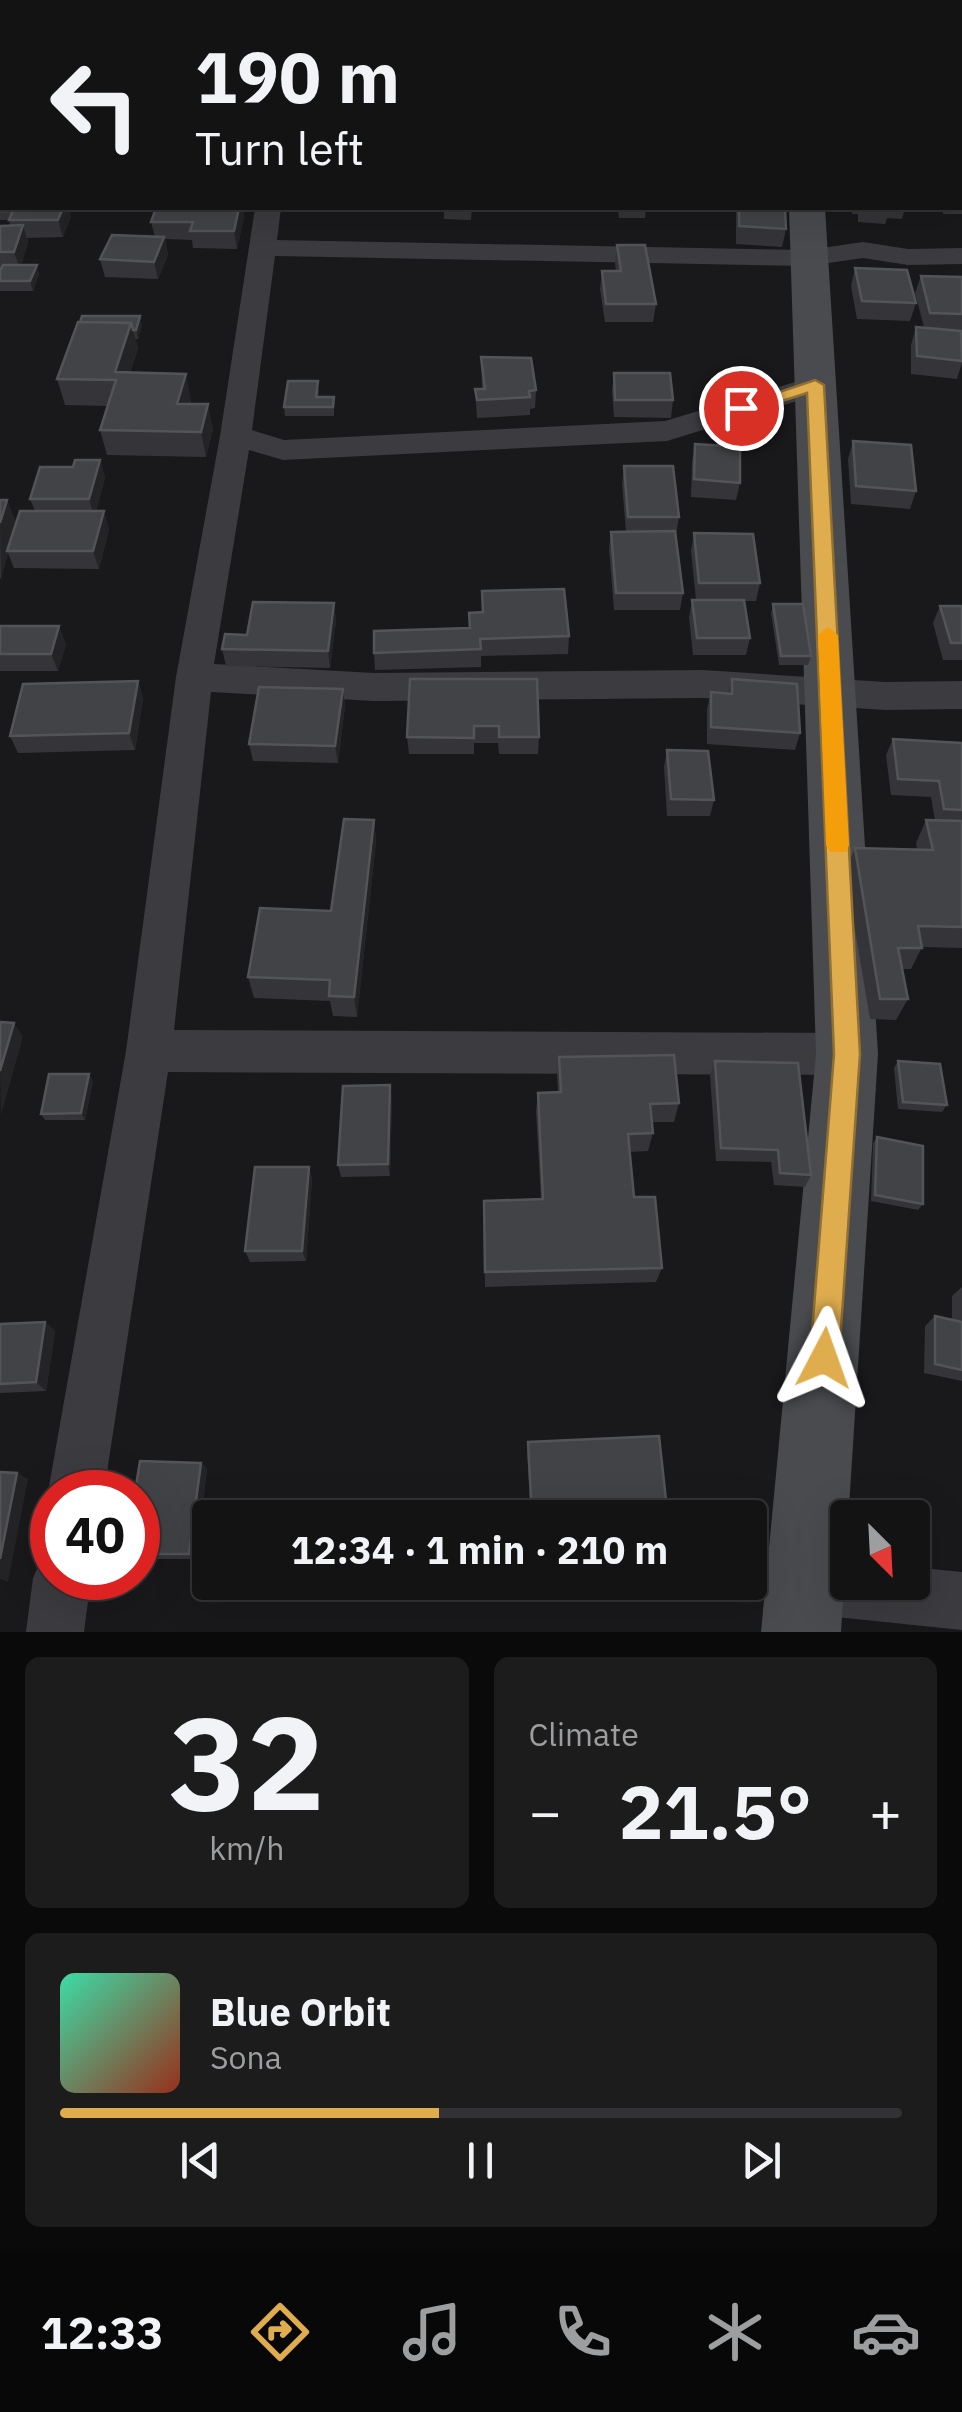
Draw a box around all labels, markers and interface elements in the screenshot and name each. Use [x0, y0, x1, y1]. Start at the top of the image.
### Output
text: 190 m [195, 31, 400, 122]
icon: left [30, 40, 160, 170]
text: Turn left [195, 119, 364, 177]
pin [699, 366, 784, 451]
icon: arrive [714, 381, 769, 436]
position arrow [772, 1306, 876, 1410]
speed limit sign: 40 [30, 1470, 160, 1600]
north arrow [830, 1500, 930, 1600]
map controls [830, 1500, 930, 1600]
text: 12:34 · 1 min · 210 m [291, 1525, 668, 1574]
text: 32 [169, 1677, 325, 1846]
text: Climate [529, 1713, 639, 1755]
text: 21.5° [618, 1762, 812, 1860]
text: − [529, 1776, 562, 1847]
text: + [869, 1776, 902, 1847]
text: km/h [209, 1827, 284, 1869]
text: Blue Orbit [210, 1987, 391, 2036]
text: Sona [210, 2036, 282, 2078]
icon: previous [173, 2133, 228, 2188]
icon: pause [453, 2133, 508, 2188]
icon: next [734, 2133, 789, 2188]
icon: directions [245, 2297, 315, 2367]
icon: music [397, 2297, 467, 2367]
icon: phone [548, 2297, 618, 2367]
icon: climate [700, 2297, 770, 2367]
icon: car [851, 2297, 921, 2367]
text: 12:33 [41, 2303, 164, 2361]

